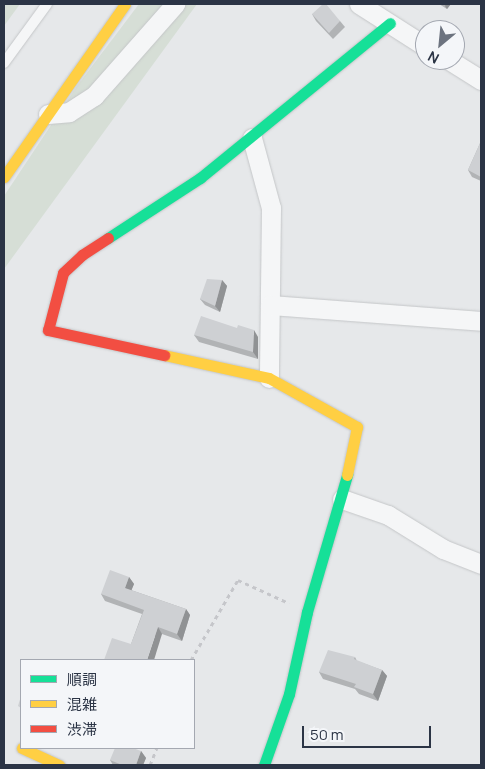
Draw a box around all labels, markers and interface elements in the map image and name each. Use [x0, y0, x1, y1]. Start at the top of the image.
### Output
north arrow [415, 20, 465, 70]
text: N [424, 47, 442, 69]
legend [20, 659, 195, 749]
text: 順調 [67, 669, 97, 690]
text: 混雑 [67, 694, 97, 715]
scale bar [305, 716, 434, 748]
text: 渋滞 [67, 719, 97, 740]
text: 50 m [310, 724, 344, 745]

